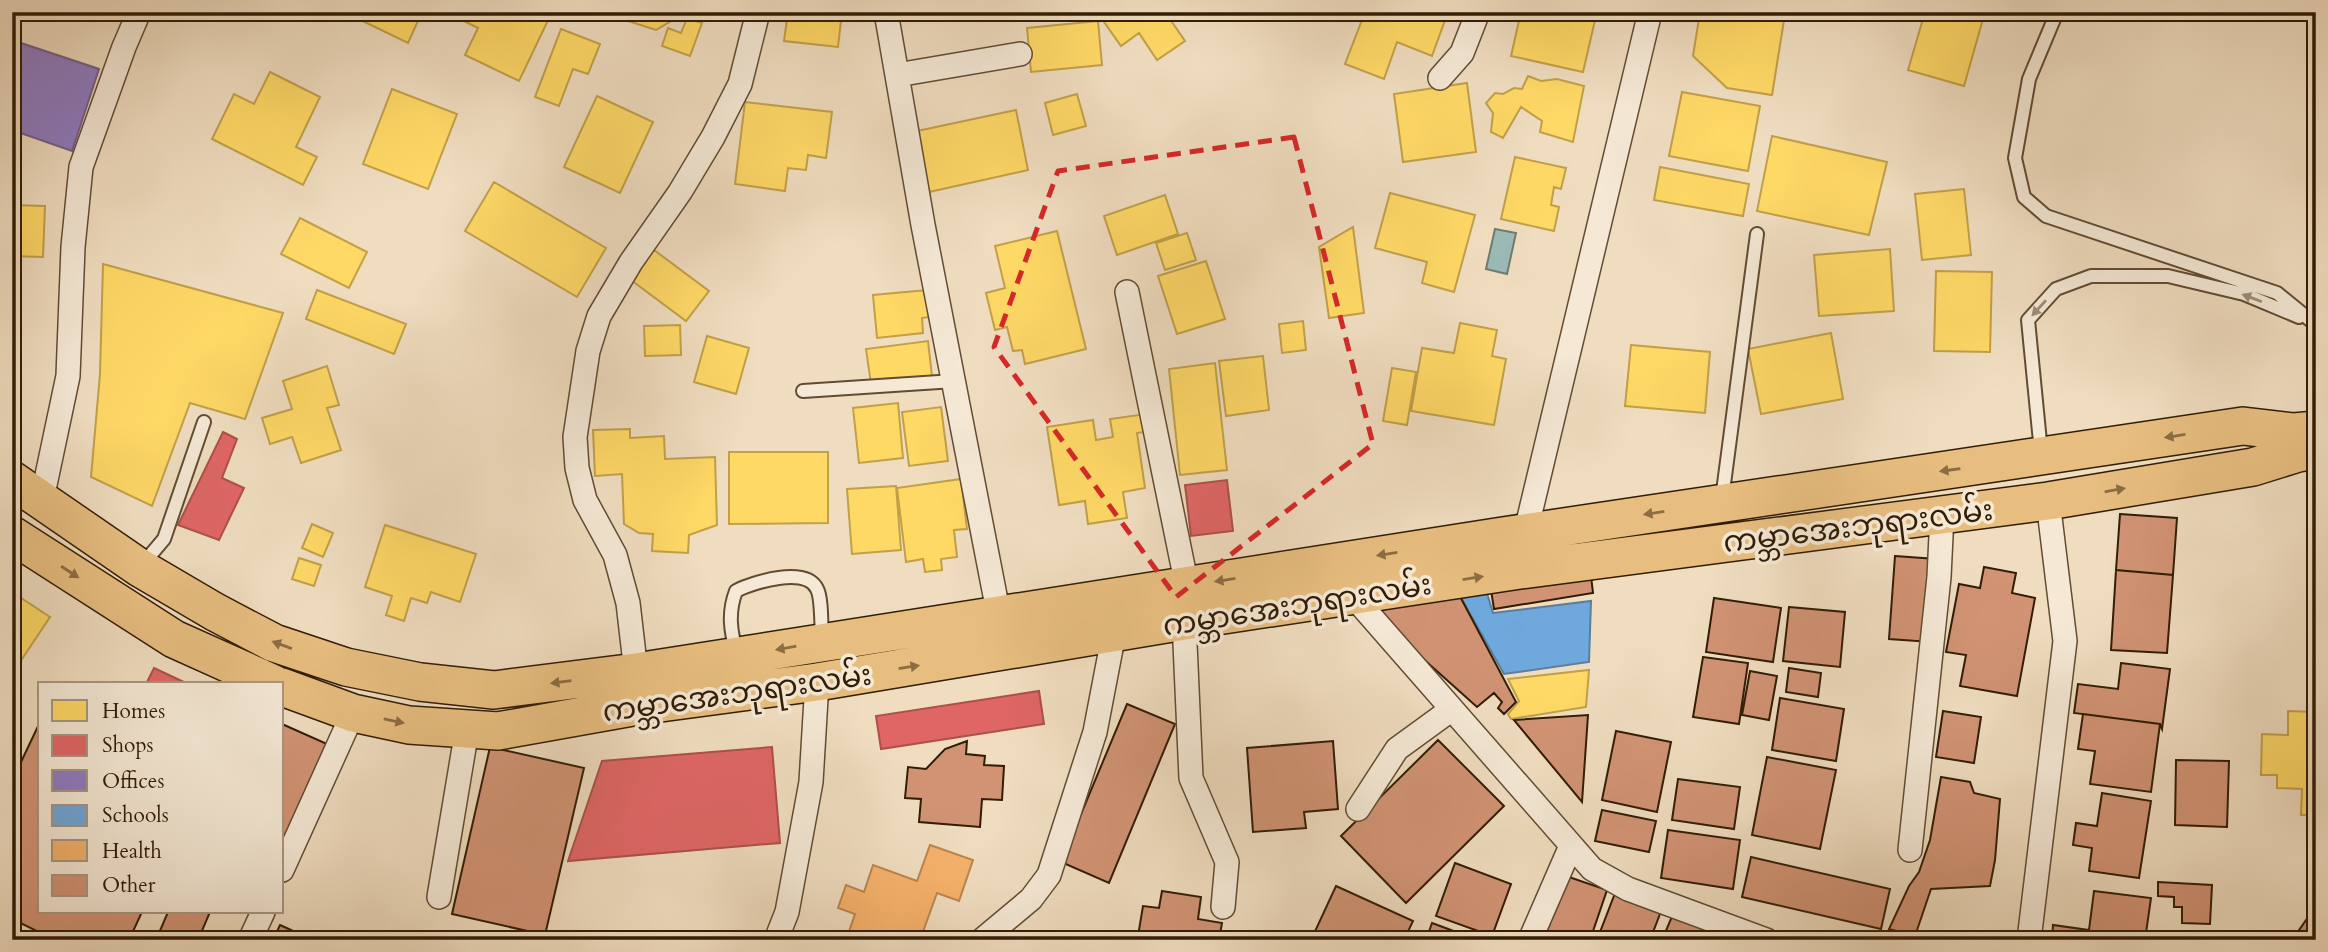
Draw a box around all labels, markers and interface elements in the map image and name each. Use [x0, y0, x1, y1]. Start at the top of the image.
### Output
one-way arrow [2242, 292, 2263, 303]
one-way arrow [2031, 299, 2047, 316]
one-way arrow [2164, 431, 2186, 442]
one-way arrow [1939, 465, 1961, 476]
one-way arrow [2105, 484, 2127, 495]
street label: ကမ္ဘာအေးဘုရားလမ်း [1721, 488, 1996, 567]
one-way arrow [1643, 508, 1665, 519]
one-way arrow [1376, 549, 1398, 560]
street label: ကမ္ဘာအေးဘုရားလမ်း [1159, 562, 1435, 651]
one-way arrow [60, 565, 79, 578]
one-way arrow [1462, 572, 1484, 583]
one-way arrow [1214, 575, 1236, 586]
one-way arrow [271, 639, 292, 650]
one-way arrow [775, 643, 797, 654]
street label: ကမ္ဘာအေးဘုရားလမ်း [600, 652, 875, 737]
one-way arrow [899, 661, 921, 672]
one-way arrow [550, 676, 572, 687]
legend [38, 682, 284, 914]
text: Homes [102, 697, 165, 726]
one-way arrow [383, 716, 405, 727]
text: Shops [102, 731, 154, 760]
text: Offices [102, 767, 164, 796]
text: Schools [102, 801, 169, 830]
text: Health [102, 837, 162, 866]
text: Other [102, 871, 156, 900]

